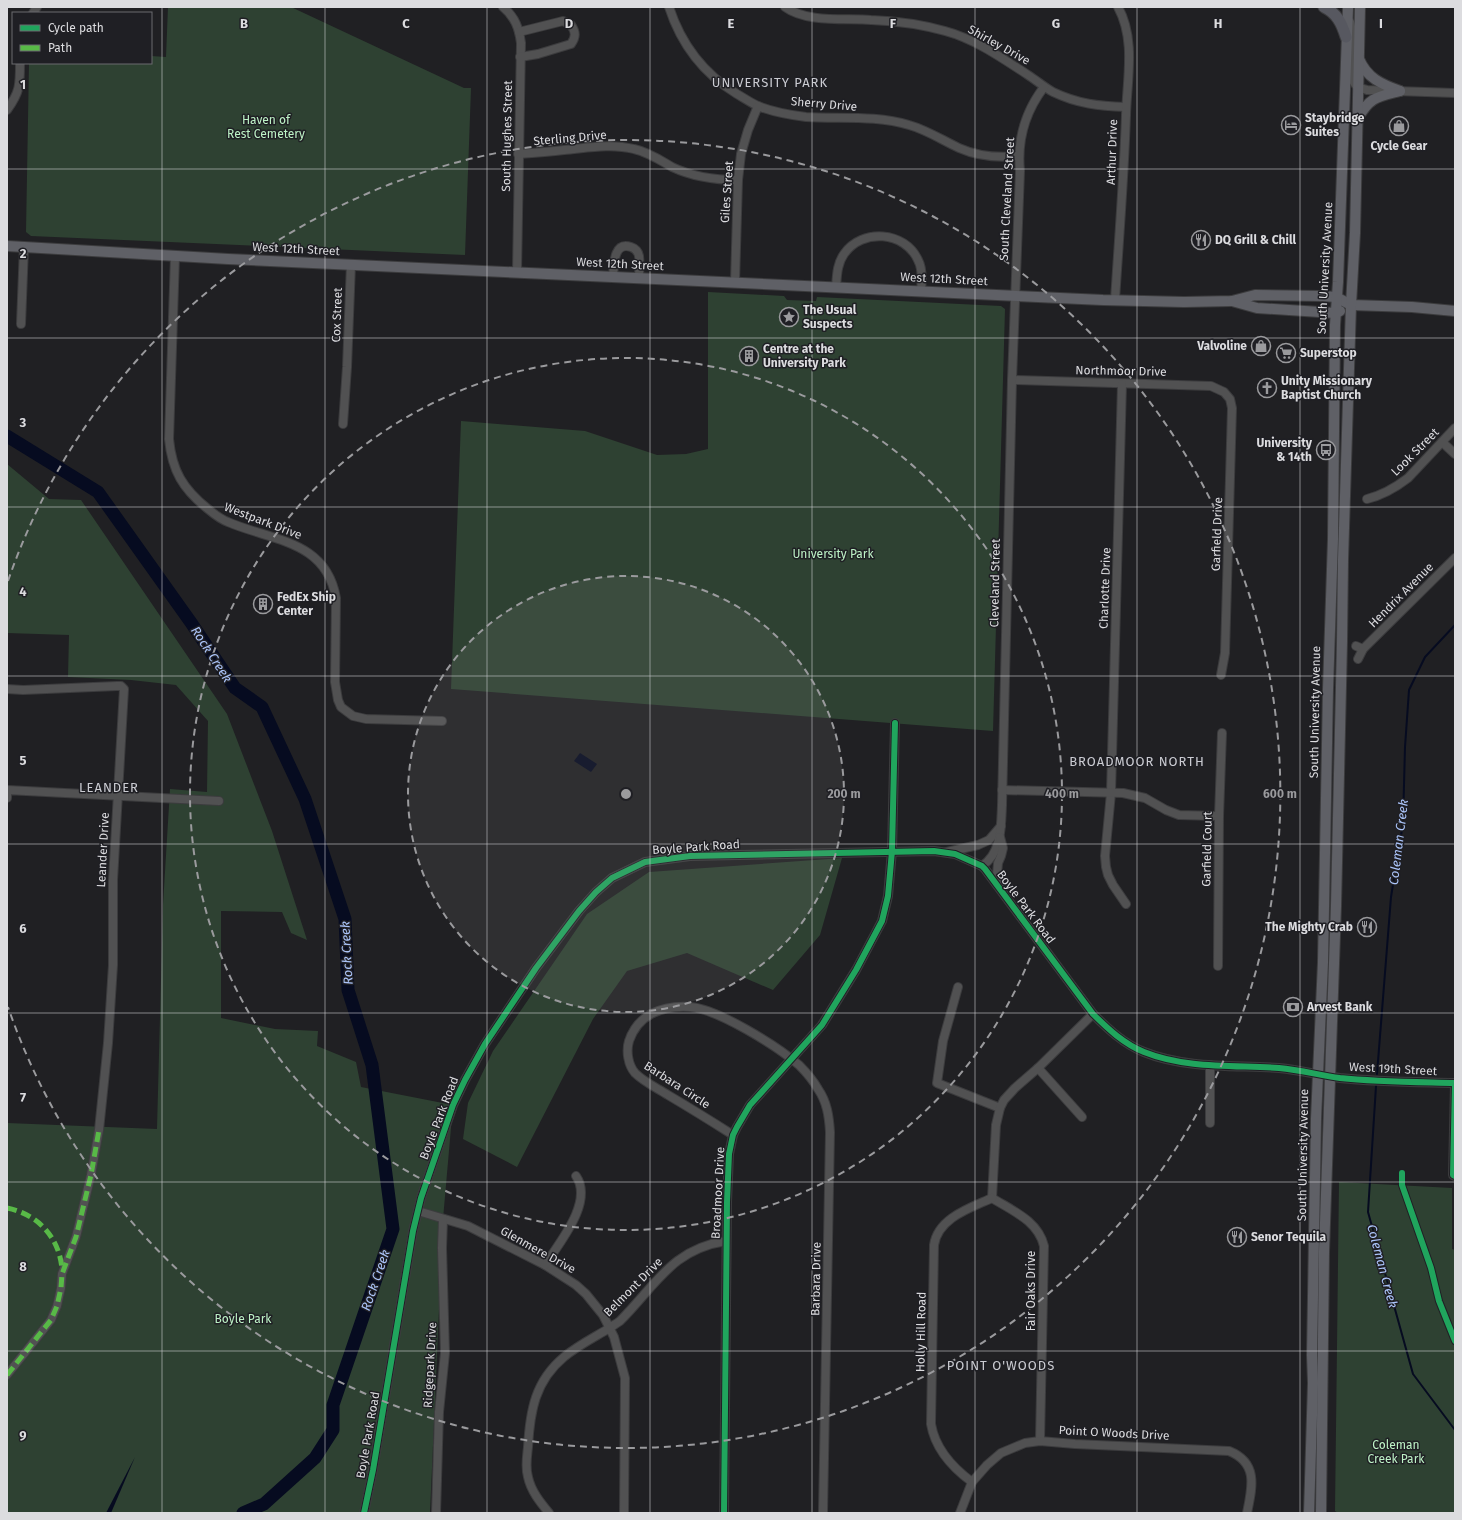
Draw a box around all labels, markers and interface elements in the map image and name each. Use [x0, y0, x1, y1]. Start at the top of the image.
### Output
legend [12, 12, 152, 64]
text: B [240, 16, 248, 31]
text: C [402, 16, 410, 31]
text: D [565, 16, 574, 31]
text: E [728, 16, 735, 31]
text: F [890, 16, 897, 31]
text: G [1052, 16, 1060, 31]
text: H [1214, 16, 1222, 31]
text: I [1379, 16, 1383, 31]
text: Cycle path [48, 21, 104, 35]
street label: Shirley Drive [966, 22, 1032, 68]
text: Path [48, 41, 72, 55]
district label: UNIVERSITY PARK [712, 75, 828, 90]
text: 1 [20, 77, 26, 92]
street label: South Hughes Street [499, 80, 515, 192]
street label: Sherry Drive [790, 94, 858, 114]
place label: Staybridge Suites [1305, 111, 1365, 139]
park label: Haven of Rest Cemetery [227, 113, 305, 141]
hotel icon: Staybridge Suites [1280, 114, 1302, 136]
shop icon: Cycle Gear [1388, 115, 1410, 137]
street label: Arthur Drive [1104, 119, 1120, 185]
street label: Sterling Drive [533, 128, 607, 148]
street label: South Cleveland Street [997, 136, 1017, 261]
place label: Cycle Gear [1371, 139, 1428, 153]
street label: Giles Street [718, 160, 736, 224]
street label: South University Avenue [1315, 201, 1335, 335]
restaurant icon: DQ Grill & Chill [1190, 229, 1212, 251]
place label: DQ Grill & Chill [1215, 233, 1296, 247]
street label: West 12th Street [252, 240, 341, 258]
text: 2 [20, 246, 27, 261]
street label: West 12th Street [576, 255, 665, 273]
street label: West 12th Street [900, 270, 989, 288]
street label: Cox Street [329, 287, 345, 343]
place label: The Usual Suspects [803, 303, 857, 331]
place icon: The Usual Suspects [778, 306, 800, 328]
shop icon: Valvoline [1250, 335, 1272, 357]
place label: Valvoline [1196, 339, 1247, 353]
place label: Centre at the University Park [763, 342, 846, 370]
supermarket icon: Superstop [1275, 342, 1297, 364]
building icon: Centre at the University Park [738, 345, 760, 367]
place label: Superstop [1300, 346, 1357, 360]
street label: Northmoor Drive [1075, 363, 1167, 379]
place label: Unity Missionary Baptist Church [1281, 374, 1373, 402]
church icon: Unity Missionary Baptist Church [1256, 377, 1278, 399]
text: 3 [19, 415, 27, 430]
street label: Look Street [1388, 425, 1442, 479]
place label: University & 14th [1257, 436, 1313, 464]
bus stop icon: University & 14th [1315, 439, 1337, 461]
street label: Garfield Drive [1209, 497, 1225, 571]
street label: Westpark Drive [222, 500, 304, 542]
street label: Cleveland Street [987, 538, 1003, 628]
park label: University Park [792, 547, 874, 561]
street label: Charlotte Drive [1097, 547, 1113, 629]
street label: Hendrix Avenue [1366, 560, 1436, 630]
text: 4 [19, 584, 27, 599]
place label: FedEx Ship Center [277, 590, 336, 618]
building icon: FedEx Ship Center [252, 593, 274, 615]
water label: Rock Creek [188, 623, 235, 685]
street label: South University Avenue [1307, 646, 1323, 778]
text: 5 [20, 753, 27, 768]
district label: BROADMOOR NORTH [1069, 754, 1205, 769]
district label: LEANDER [79, 780, 139, 795]
centre of rings [619, 787, 633, 801]
text: 200 m [827, 787, 861, 801]
text: 400 m [1045, 787, 1079, 801]
text: 600 m [1263, 787, 1297, 801]
water label: Coleman Creek [1386, 798, 1411, 886]
street label: Garfield Court [1199, 811, 1215, 887]
street label: Leander Drive [94, 812, 112, 888]
street label: Boyle Park Road [652, 837, 740, 857]
street label: Boyle Park Road [994, 868, 1058, 946]
restaurant icon: The Mighty Crab [1356, 916, 1378, 938]
place label: The Mighty Crab [1265, 920, 1353, 934]
text: 6 [19, 921, 27, 936]
water label: Rock Creek [337, 921, 356, 985]
bank icon: Arvest Bank [1282, 996, 1304, 1018]
place label: Arvest Bank [1306, 1000, 1373, 1014]
street label: Barbara Circle [641, 1058, 713, 1112]
street label: West 19th Street [1349, 1060, 1438, 1078]
street label: Boyle Park Road [417, 1075, 461, 1161]
street label: South University Avenue [1295, 1089, 1311, 1221]
text: 7 [20, 1090, 26, 1105]
street label: Broadmoor Drive [709, 1146, 727, 1240]
water label: Coleman Creek [1364, 1223, 1401, 1310]
street label: Glenmere Drive [498, 1224, 578, 1276]
restaurant icon: Senor Tequila [1226, 1226, 1248, 1248]
place label: Senor Tequila [1251, 1230, 1326, 1244]
street label: Barbara Drive [808, 1242, 824, 1316]
water label: Rock Creek [358, 1248, 393, 1313]
street label: Fair Oaks Drive [1024, 1251, 1038, 1331]
street label: Belmont Drive [601, 1255, 665, 1319]
text: 8 [19, 1259, 27, 1274]
street label: Holly Hill Road [913, 1292, 929, 1372]
park label: Boyle Park [215, 1312, 272, 1326]
street label: Ridgepark Drive [421, 1322, 439, 1408]
district label: POINT O'WOODS [947, 1358, 1055, 1373]
street label: Boyle Park Road [353, 1391, 383, 1479]
street label: Point O Woods Drive [1058, 1423, 1170, 1443]
text: 9 [19, 1428, 27, 1443]
park label: Coleman Creek Park [1368, 1438, 1425, 1466]

